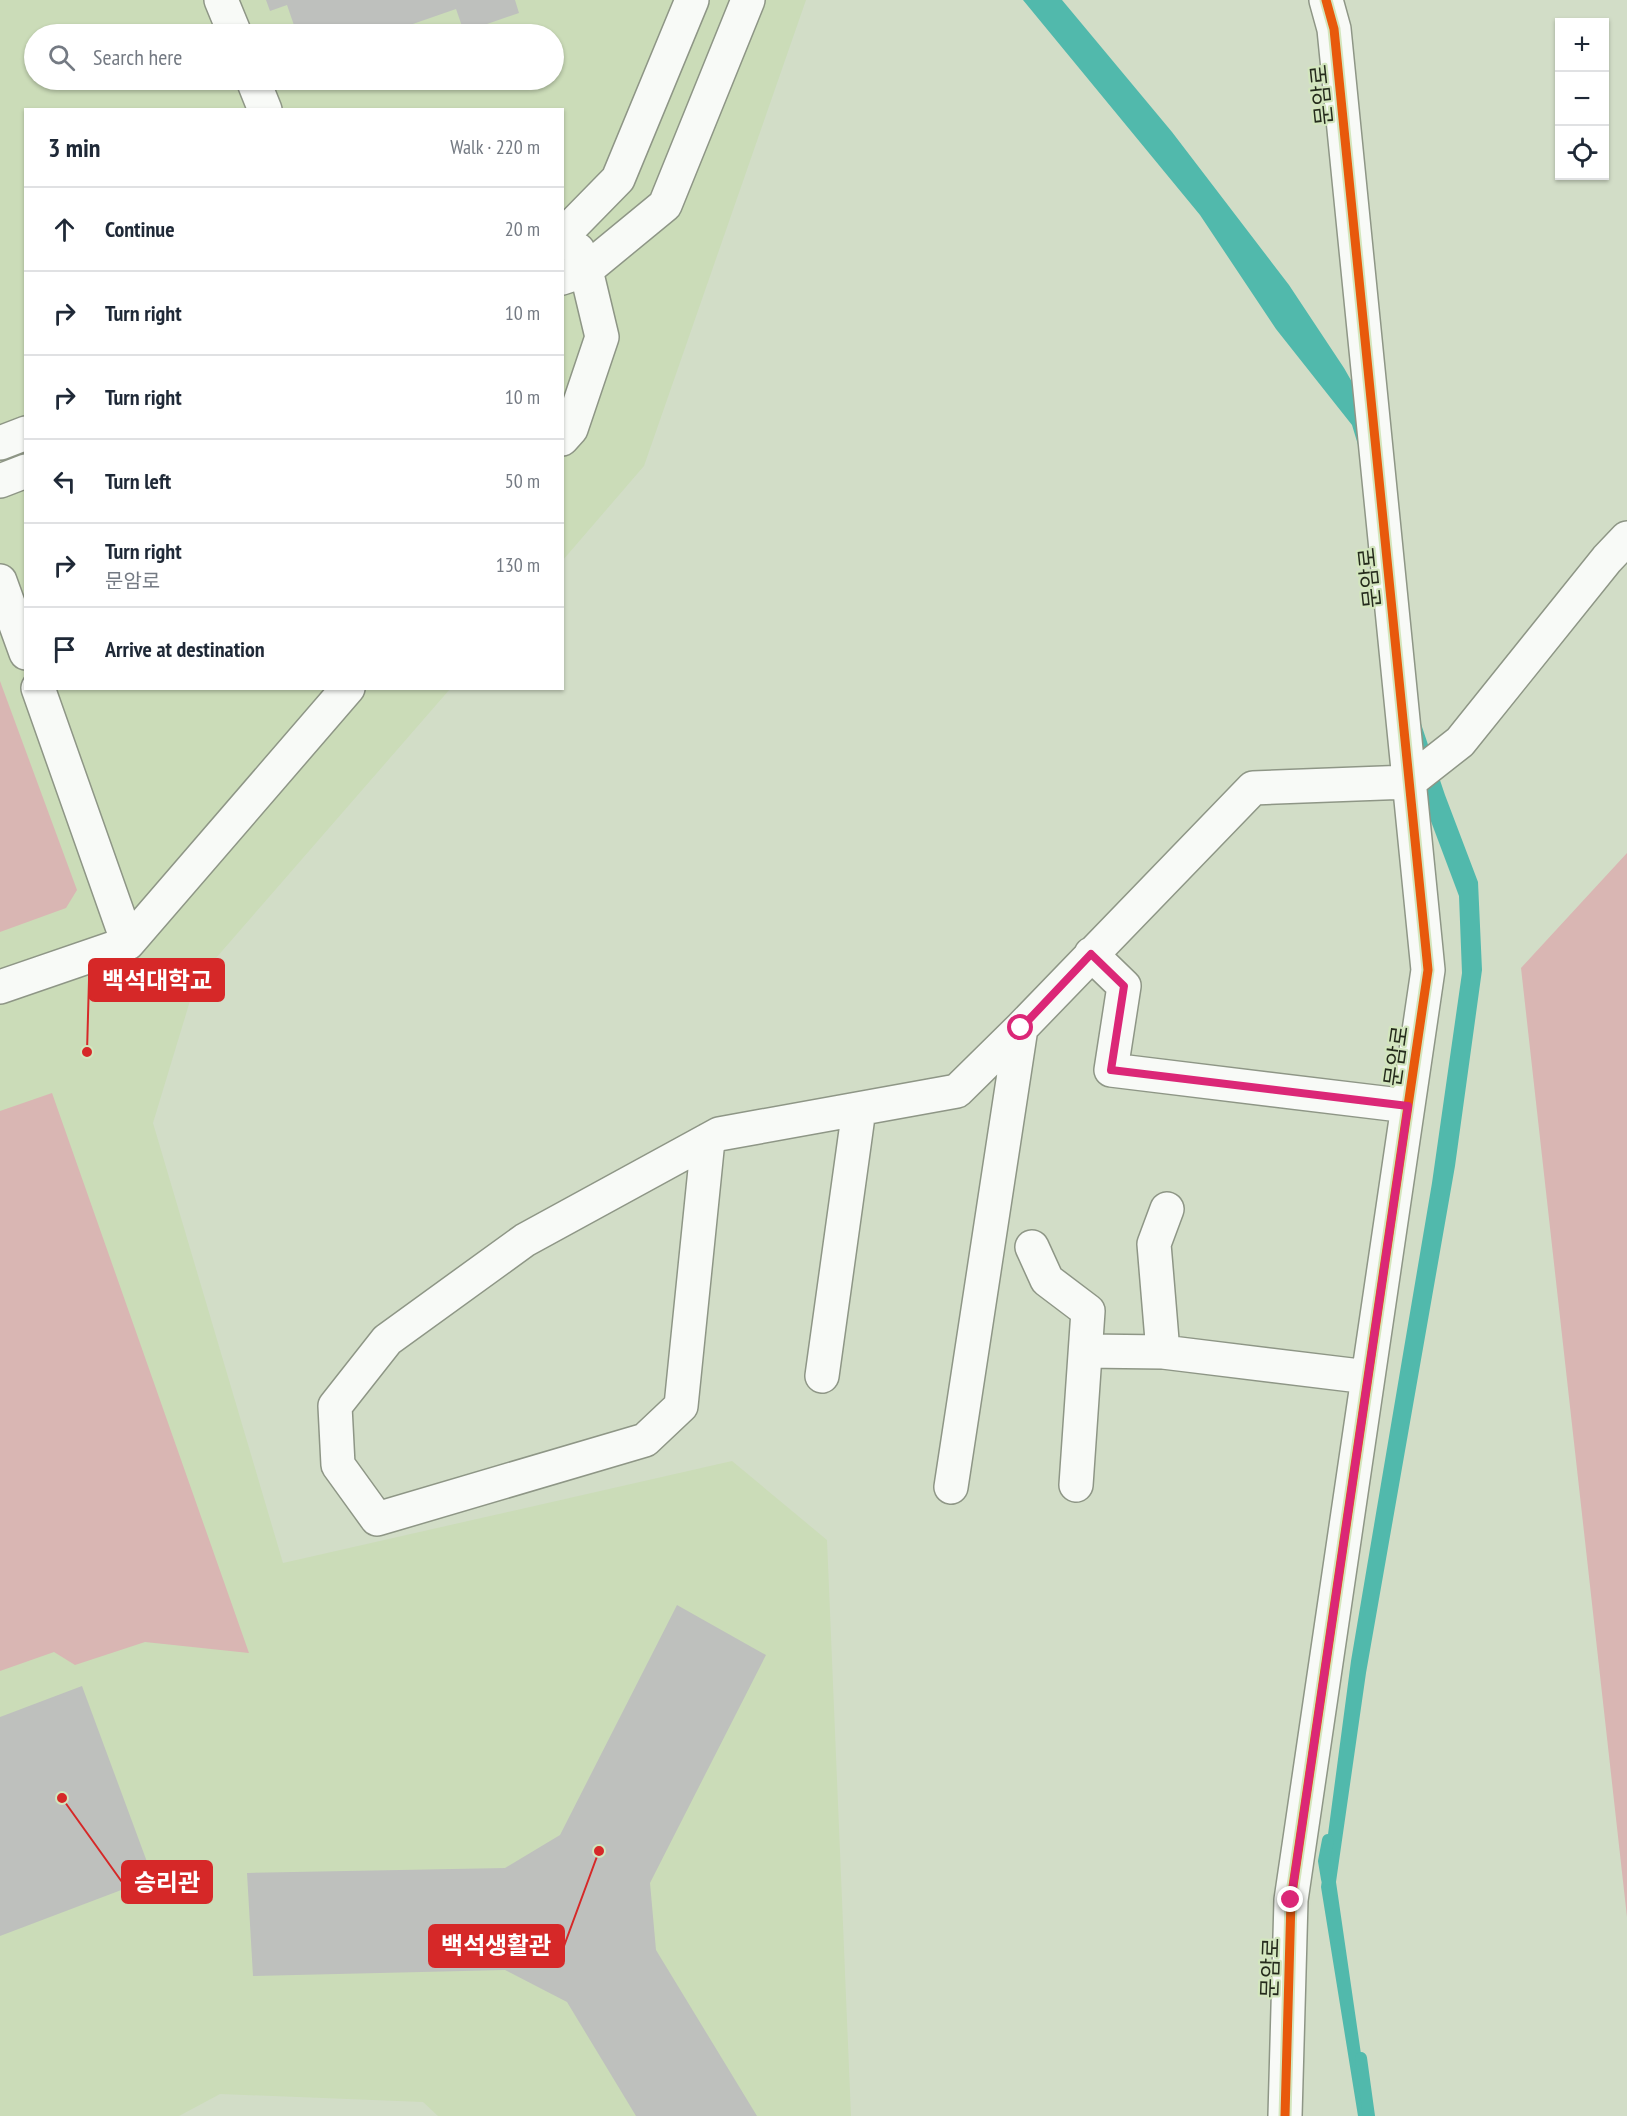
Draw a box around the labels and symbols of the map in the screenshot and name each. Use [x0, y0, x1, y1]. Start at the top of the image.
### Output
street label: 문암로 [1304, 63, 1338, 127]
street label: 문암로 [1352, 546, 1386, 610]
callout: 백석대학교 [89, 959, 224, 1001]
text: 백석대학교 [102, 965, 212, 996]
route start [1007, 1014, 1033, 1040]
street label: 문암로 [1378, 1024, 1414, 1088]
callout: 승리관 [122, 1861, 212, 1903]
text: 승리관 [134, 1867, 200, 1898]
route end [1277, 1886, 1303, 1912]
callout: 백석생활관 [429, 1925, 564, 1967]
text: 백석생활관 [441, 1930, 551, 1961]
street label: 문암로 [1255, 1937, 1285, 1999]

